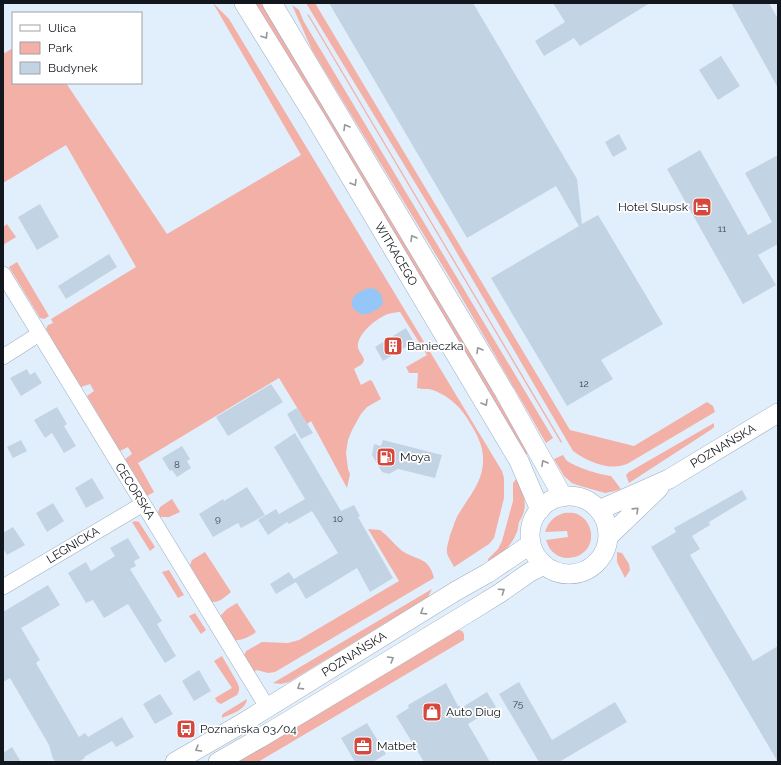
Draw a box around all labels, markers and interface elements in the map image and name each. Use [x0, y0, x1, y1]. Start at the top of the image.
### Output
legend [12, 12, 142, 84]
text: Ulica [48, 21, 76, 35]
one-way arrow [260, 32, 267, 39]
text: Park [48, 41, 73, 55]
text: Budynek [48, 61, 98, 75]
one-way arrow [343, 124, 351, 131]
one-way arrow [349, 179, 356, 186]
hotel icon: Hotel Slupsk [691, 196, 713, 218]
place label: Hotel Slupsk [618, 200, 689, 214]
street label: WITKACEGO [372, 220, 420, 288]
house number: 11 [718, 223, 727, 234]
one-way arrow [410, 235, 417, 242]
building icon: Banieczka [382, 335, 404, 357]
place label: Banieczka [407, 339, 464, 353]
one-way arrow [476, 347, 484, 354]
house number: 12 [579, 378, 589, 389]
one-way arrow [481, 399, 488, 406]
street label: POZNAŃSKA [688, 421, 758, 471]
fuel station icon: Moya [375, 446, 397, 468]
place label: Moya [400, 450, 430, 464]
house number: 8 [174, 459, 180, 470]
street label: CECORSKA [112, 460, 158, 522]
one-way arrow [541, 460, 549, 467]
one-way arrow [632, 508, 639, 515]
house number: 9 [215, 513, 221, 524]
house number: 10 [333, 513, 343, 524]
street label: LEGNICKA [44, 524, 102, 566]
one-way arrow [498, 588, 505, 596]
one-way arrow [420, 607, 427, 615]
street label: POZNAŃSKA [319, 629, 389, 679]
one-way arrow [387, 656, 394, 664]
one-way arrow [297, 683, 304, 690]
house number: 75 [513, 698, 524, 709]
shop icon: Auto Diug [421, 701, 443, 723]
place label: Auto Diug [446, 705, 501, 719]
bus stop icon: Poznańska 03/04 [175, 718, 197, 740]
place label: Poznańska 03/04 [200, 722, 297, 736]
office icon: Matbet [352, 735, 374, 757]
place label: Matbet [377, 739, 416, 753]
one-way arrow [195, 745, 202, 752]

